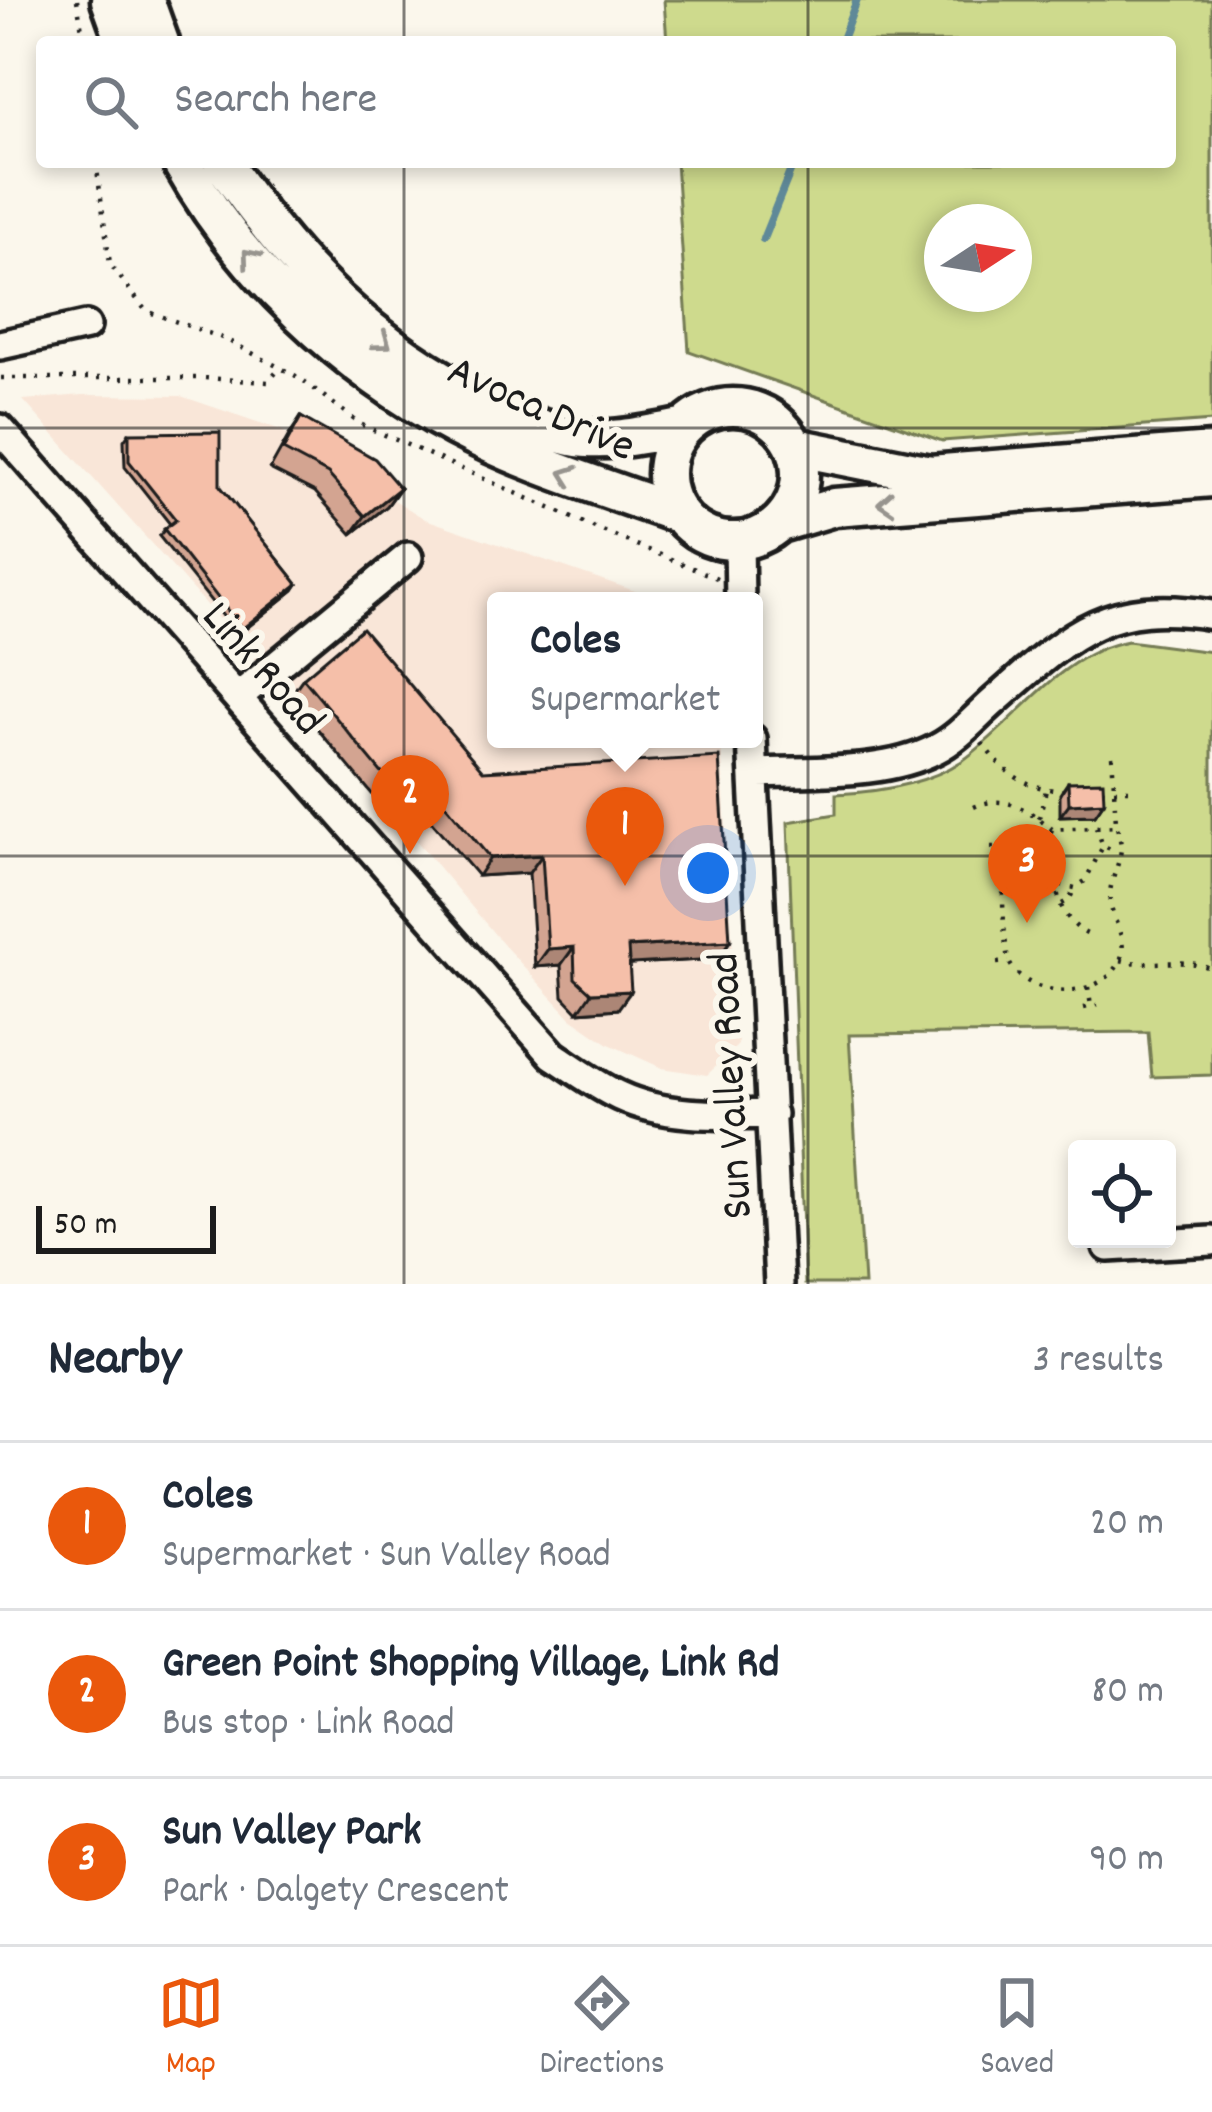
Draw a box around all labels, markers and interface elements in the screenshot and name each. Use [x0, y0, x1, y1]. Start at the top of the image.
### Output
search box [36, 36, 1176, 168]
icon: search [78, 69, 144, 135]
text: Search here [174, 70, 377, 134]
north arrow [924, 204, 1032, 312]
one-way arrow [243, 249, 265, 271]
one-way arrow [370, 328, 392, 350]
street label: Avoca Drive [436, 342, 644, 481]
one-way arrow [558, 465, 579, 489]
one-way arrow [876, 489, 895, 515]
street label: Link Road [184, 589, 337, 752]
popup [487, 592, 763, 748]
text: Coles [530, 611, 621, 675]
text: Supermarket [530, 675, 720, 730]
pin: 2 [371, 755, 449, 854]
pin: 1 [586, 787, 664, 886]
pin: 3 [988, 824, 1066, 923]
your location [678, 843, 738, 903]
street label: Sun Valley Road [695, 951, 773, 1221]
map controls [1068, 1140, 1176, 1248]
button: locate [1068, 1140, 1176, 1248]
scale bar [36, 1200, 216, 1253]
text: 50 m [54, 1203, 118, 1250]
text: Nearby [48, 1326, 181, 1398]
text: 3 results [1033, 1335, 1164, 1390]
text: Coles [162, 1466, 254, 1530]
text: 1 [83, 1498, 91, 1553]
text: 20 m [1090, 1498, 1164, 1553]
text: Supermarket · Sun Valley Road [162, 1530, 611, 1585]
text: Green Point Shopping Village, Link Rd [162, 1634, 780, 1698]
text: 2 [78, 1666, 96, 1721]
text: 80 m [1091, 1666, 1164, 1721]
text: Bus stop · Link Road [162, 1698, 455, 1753]
text: Sun Valley Park [162, 1802, 422, 1866]
text: 3 [78, 1834, 96, 1889]
text: 90 m [1089, 1834, 1164, 1889]
text: Park · Dalgety Crescent [162, 1866, 509, 1921]
tab: Map [158, 1970, 224, 2089]
tab: Directions [540, 1970, 665, 2089]
tab: Saved [980, 1970, 1054, 2089]

